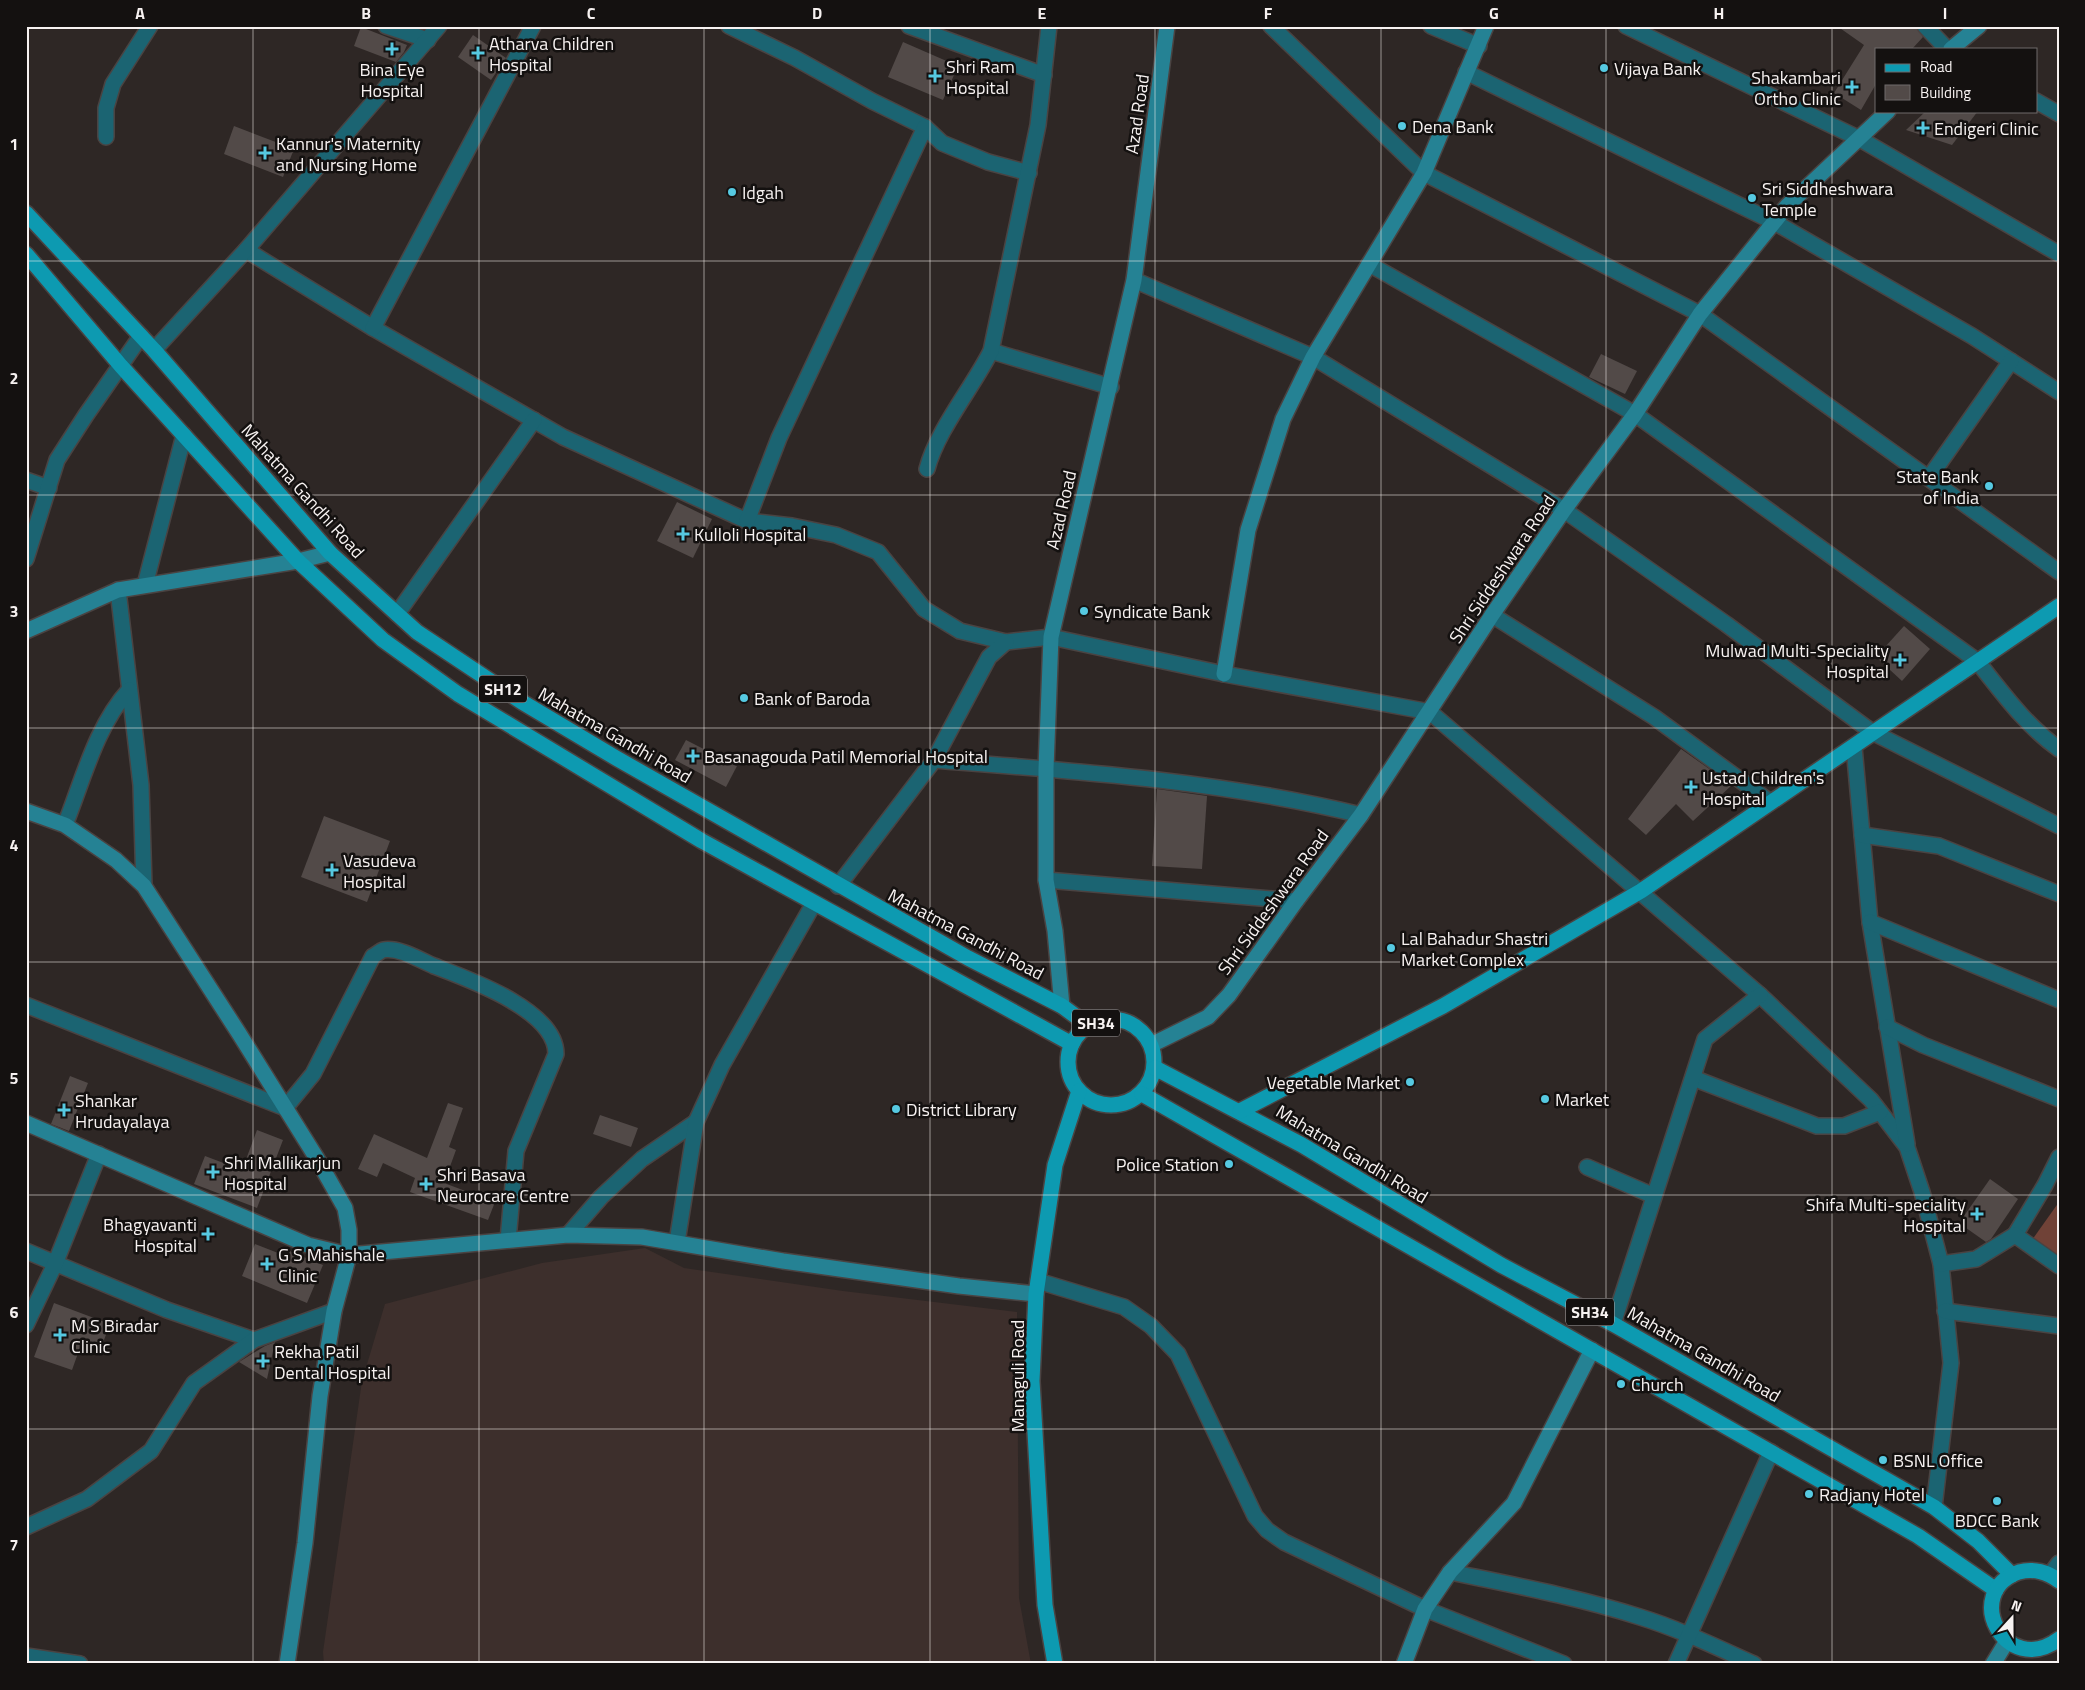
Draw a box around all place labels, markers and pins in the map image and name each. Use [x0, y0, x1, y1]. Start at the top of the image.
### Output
place label: Atharva Children Hospital [489, 30, 614, 78]
marker: Bina Eye Hospital [385, 42, 399, 56]
marker: Atharva Children Hospital [471, 46, 485, 60]
place label: Shri Ram Hospital [946, 53, 1015, 101]
place label: Vijaya Bank [1614, 55, 1702, 82]
place label: Bina Eye Hospital [359, 56, 425, 104]
marker: Vijaya Bank [1598, 62, 1610, 74]
place label: Shakambari Ortho Clinic [1751, 64, 1841, 112]
marker: Shri Ram Hospital [928, 69, 942, 83]
marker: Shakambari Ortho Clinic [1845, 80, 1859, 94]
place label: Dena Bank [1412, 113, 1494, 140]
place label: Endigeri Clinic [1934, 115, 2039, 142]
marker: Dena Bank [1396, 120, 1408, 132]
marker: Endigeri Clinic [1916, 121, 1930, 135]
place label: Kannur's Maternity and Nursing Home [276, 130, 421, 178]
marker: Kannur's Maternity and Nursing Home [258, 146, 272, 160]
place label: Sri Siddheshwara Temple [1762, 175, 1893, 223]
place label: Idgah [742, 179, 784, 206]
marker: Idgah [726, 186, 738, 198]
marker: Sri Siddheshwara Temple [1746, 192, 1758, 204]
place label: State Bank of India [1896, 463, 1979, 511]
marker: State Bank of India [1983, 480, 1995, 492]
place label: Kulloli Hospital [694, 521, 806, 548]
marker: Kulloli Hospital [676, 527, 690, 541]
place label: Syndicate Bank [1094, 598, 1210, 625]
marker: Syndicate Bank [1078, 605, 1090, 617]
place label: Mulwad Multi-Speciality Hospital [1705, 637, 1889, 685]
marker: Mulwad Multi-Speciality Hospital [1893, 653, 1907, 667]
place label: Bank of Baroda [754, 685, 870, 712]
marker: Bank of Baroda [738, 692, 750, 704]
place label: Basanagouda Patil Memorial Hospital [704, 743, 988, 770]
marker: Basanagouda Patil Memorial Hospital [686, 749, 700, 763]
place label: Ustad Children's Hospital [1702, 764, 1824, 812]
marker: Ustad Children's Hospital [1684, 780, 1698, 794]
place label: Vasudeva Hospital [343, 847, 416, 895]
marker: Vasudeva Hospital [325, 863, 339, 877]
place label: Lal Bahadur Shastri Market Complex [1401, 925, 1548, 973]
marker: Lal Bahadur Shastri Market Complex [1385, 942, 1397, 954]
place label: Vegetable Market [1267, 1069, 1401, 1096]
marker: Vegetable Market [1404, 1076, 1416, 1088]
place label: Market [1555, 1086, 1610, 1113]
place label: Shankar Hrudayalaya [75, 1087, 170, 1135]
marker: Market [1539, 1093, 1551, 1105]
place label: District Library [906, 1096, 1017, 1123]
marker: Shankar Hrudayalaya [57, 1103, 71, 1117]
marker: District Library [890, 1103, 902, 1115]
place label: Shri Mallikarjun Hospital [224, 1149, 341, 1197]
place label: Police Station [1116, 1151, 1219, 1178]
marker: Police Station [1223, 1158, 1235, 1170]
place label: Shri Basava Neurocare Centre [437, 1161, 569, 1209]
marker: Shri Mallikarjun Hospital [206, 1165, 220, 1179]
marker: Shri Basava Neurocare Centre [419, 1177, 433, 1191]
place label: Shifa Multi-speciality Hospital [1806, 1191, 1966, 1239]
marker: Shifa Multi-speciality Hospital [1970, 1207, 1984, 1221]
place label: Bhagyavanti Hospital [103, 1211, 197, 1259]
marker: Bhagyavanti Hospital [201, 1227, 215, 1241]
place label: G S Mahishale Clinic [278, 1241, 385, 1289]
marker: G S Mahishale Clinic [260, 1257, 274, 1271]
place label: M S Biradar Clinic [71, 1312, 159, 1360]
marker: M S Biradar Clinic [53, 1328, 67, 1342]
place label: Rekha Patil Dental Hospital [274, 1338, 391, 1386]
marker: Rekha Patil Dental Hospital [256, 1354, 270, 1368]
place label: Church [1631, 1371, 1684, 1398]
marker: Church [1615, 1378, 1627, 1390]
place label: BSNL Office [1893, 1447, 1983, 1474]
marker: BSNL Office [1877, 1454, 1889, 1466]
place label: Radjany Hotel [1819, 1481, 1925, 1508]
marker: Radjany Hotel [1803, 1488, 1815, 1500]
marker: BDCC Bank [1991, 1495, 2003, 1507]
place label: BDCC Bank [1955, 1507, 2040, 1534]

